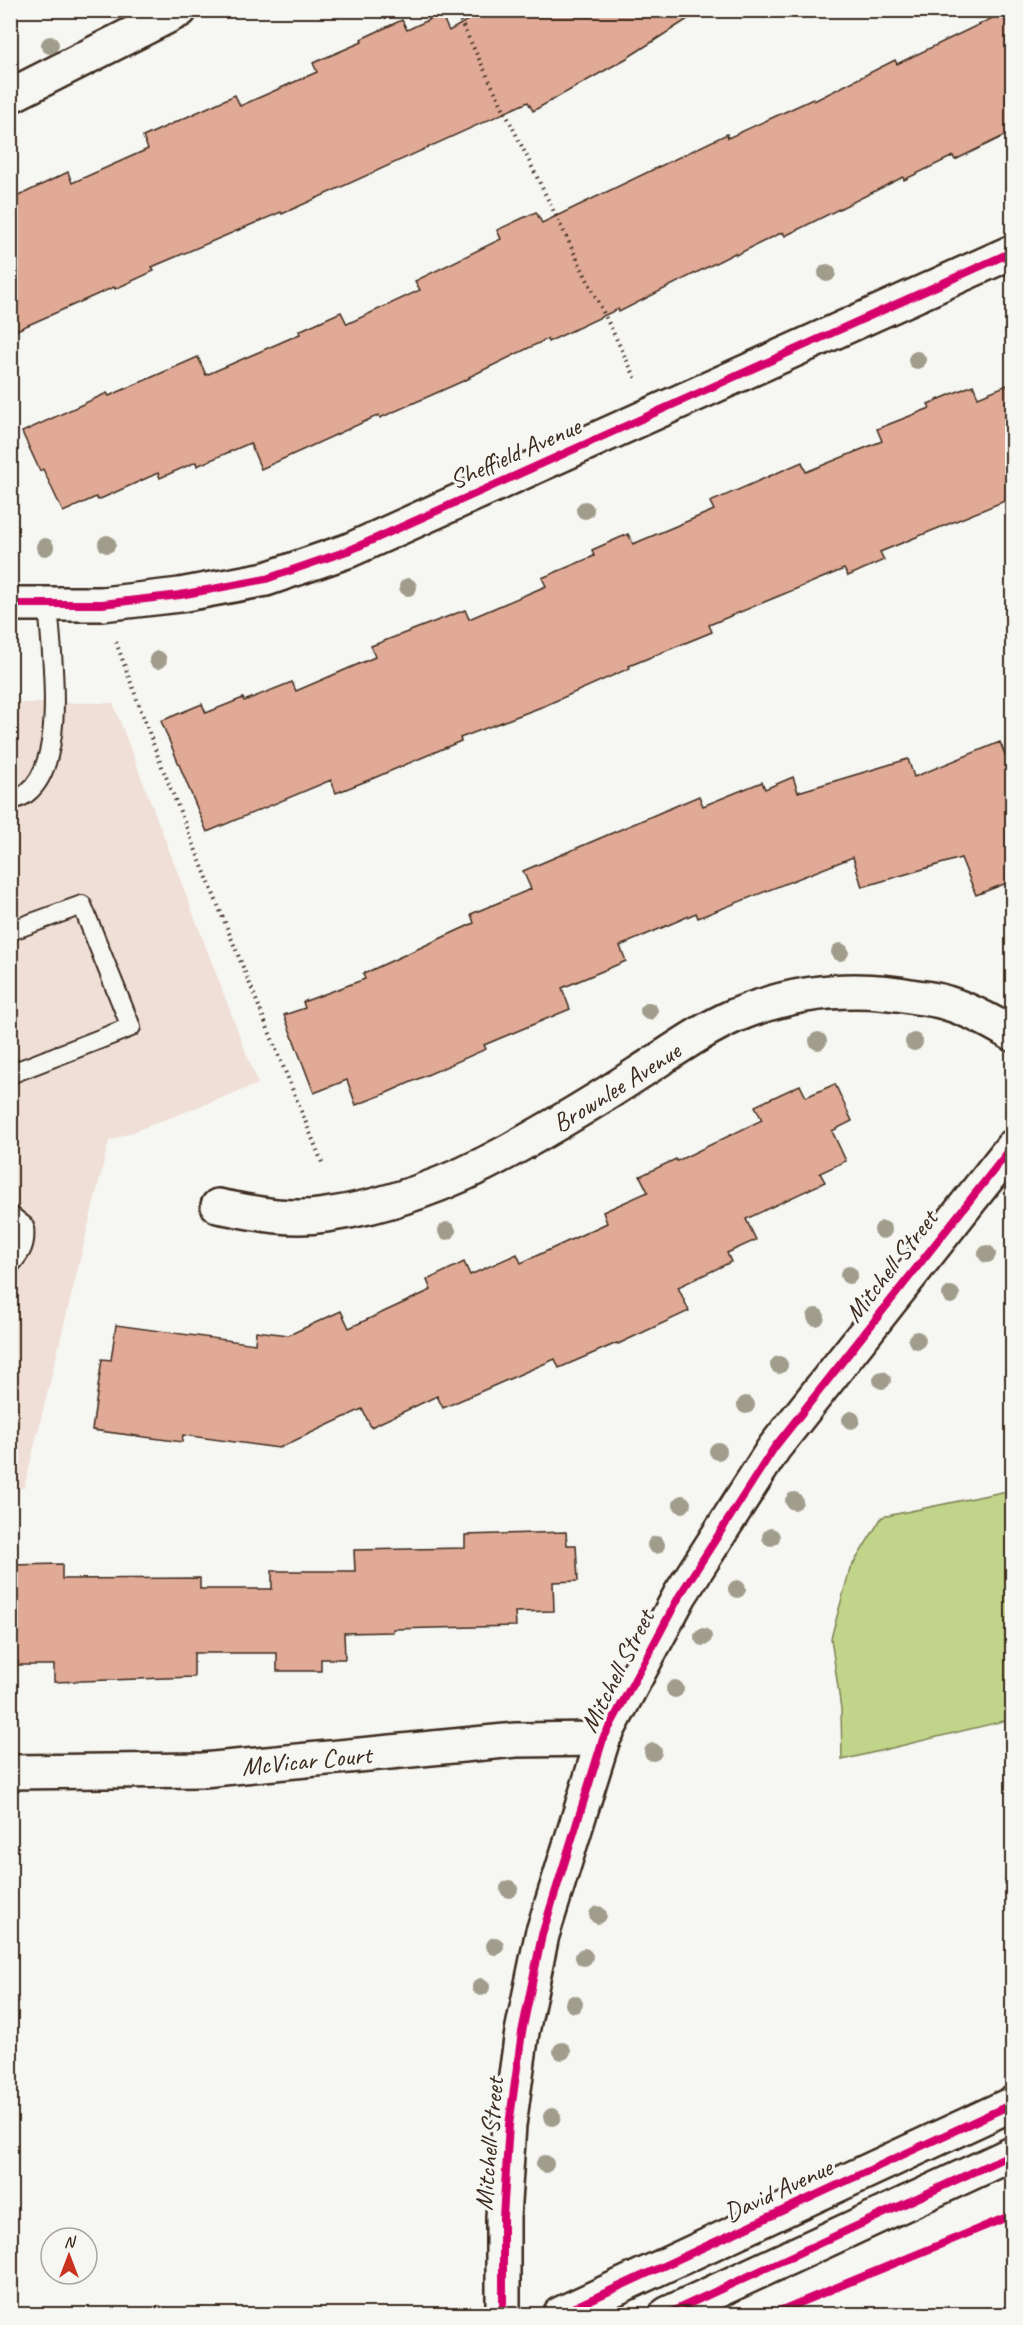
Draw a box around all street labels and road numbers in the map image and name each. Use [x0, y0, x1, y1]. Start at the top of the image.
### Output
street label: Sheffield Avenue [444, 409, 587, 497]
street label: Brownlee Avenue [546, 1033, 688, 1139]
street label: Mitchell Street [837, 1202, 946, 1329]
street label: Mitchell Street [572, 1602, 663, 1738]
street label: McVicar Court [240, 1737, 375, 1783]
street label: Mitchell Street [467, 2074, 511, 2212]
street label: David Avenue [719, 2150, 839, 2229]

